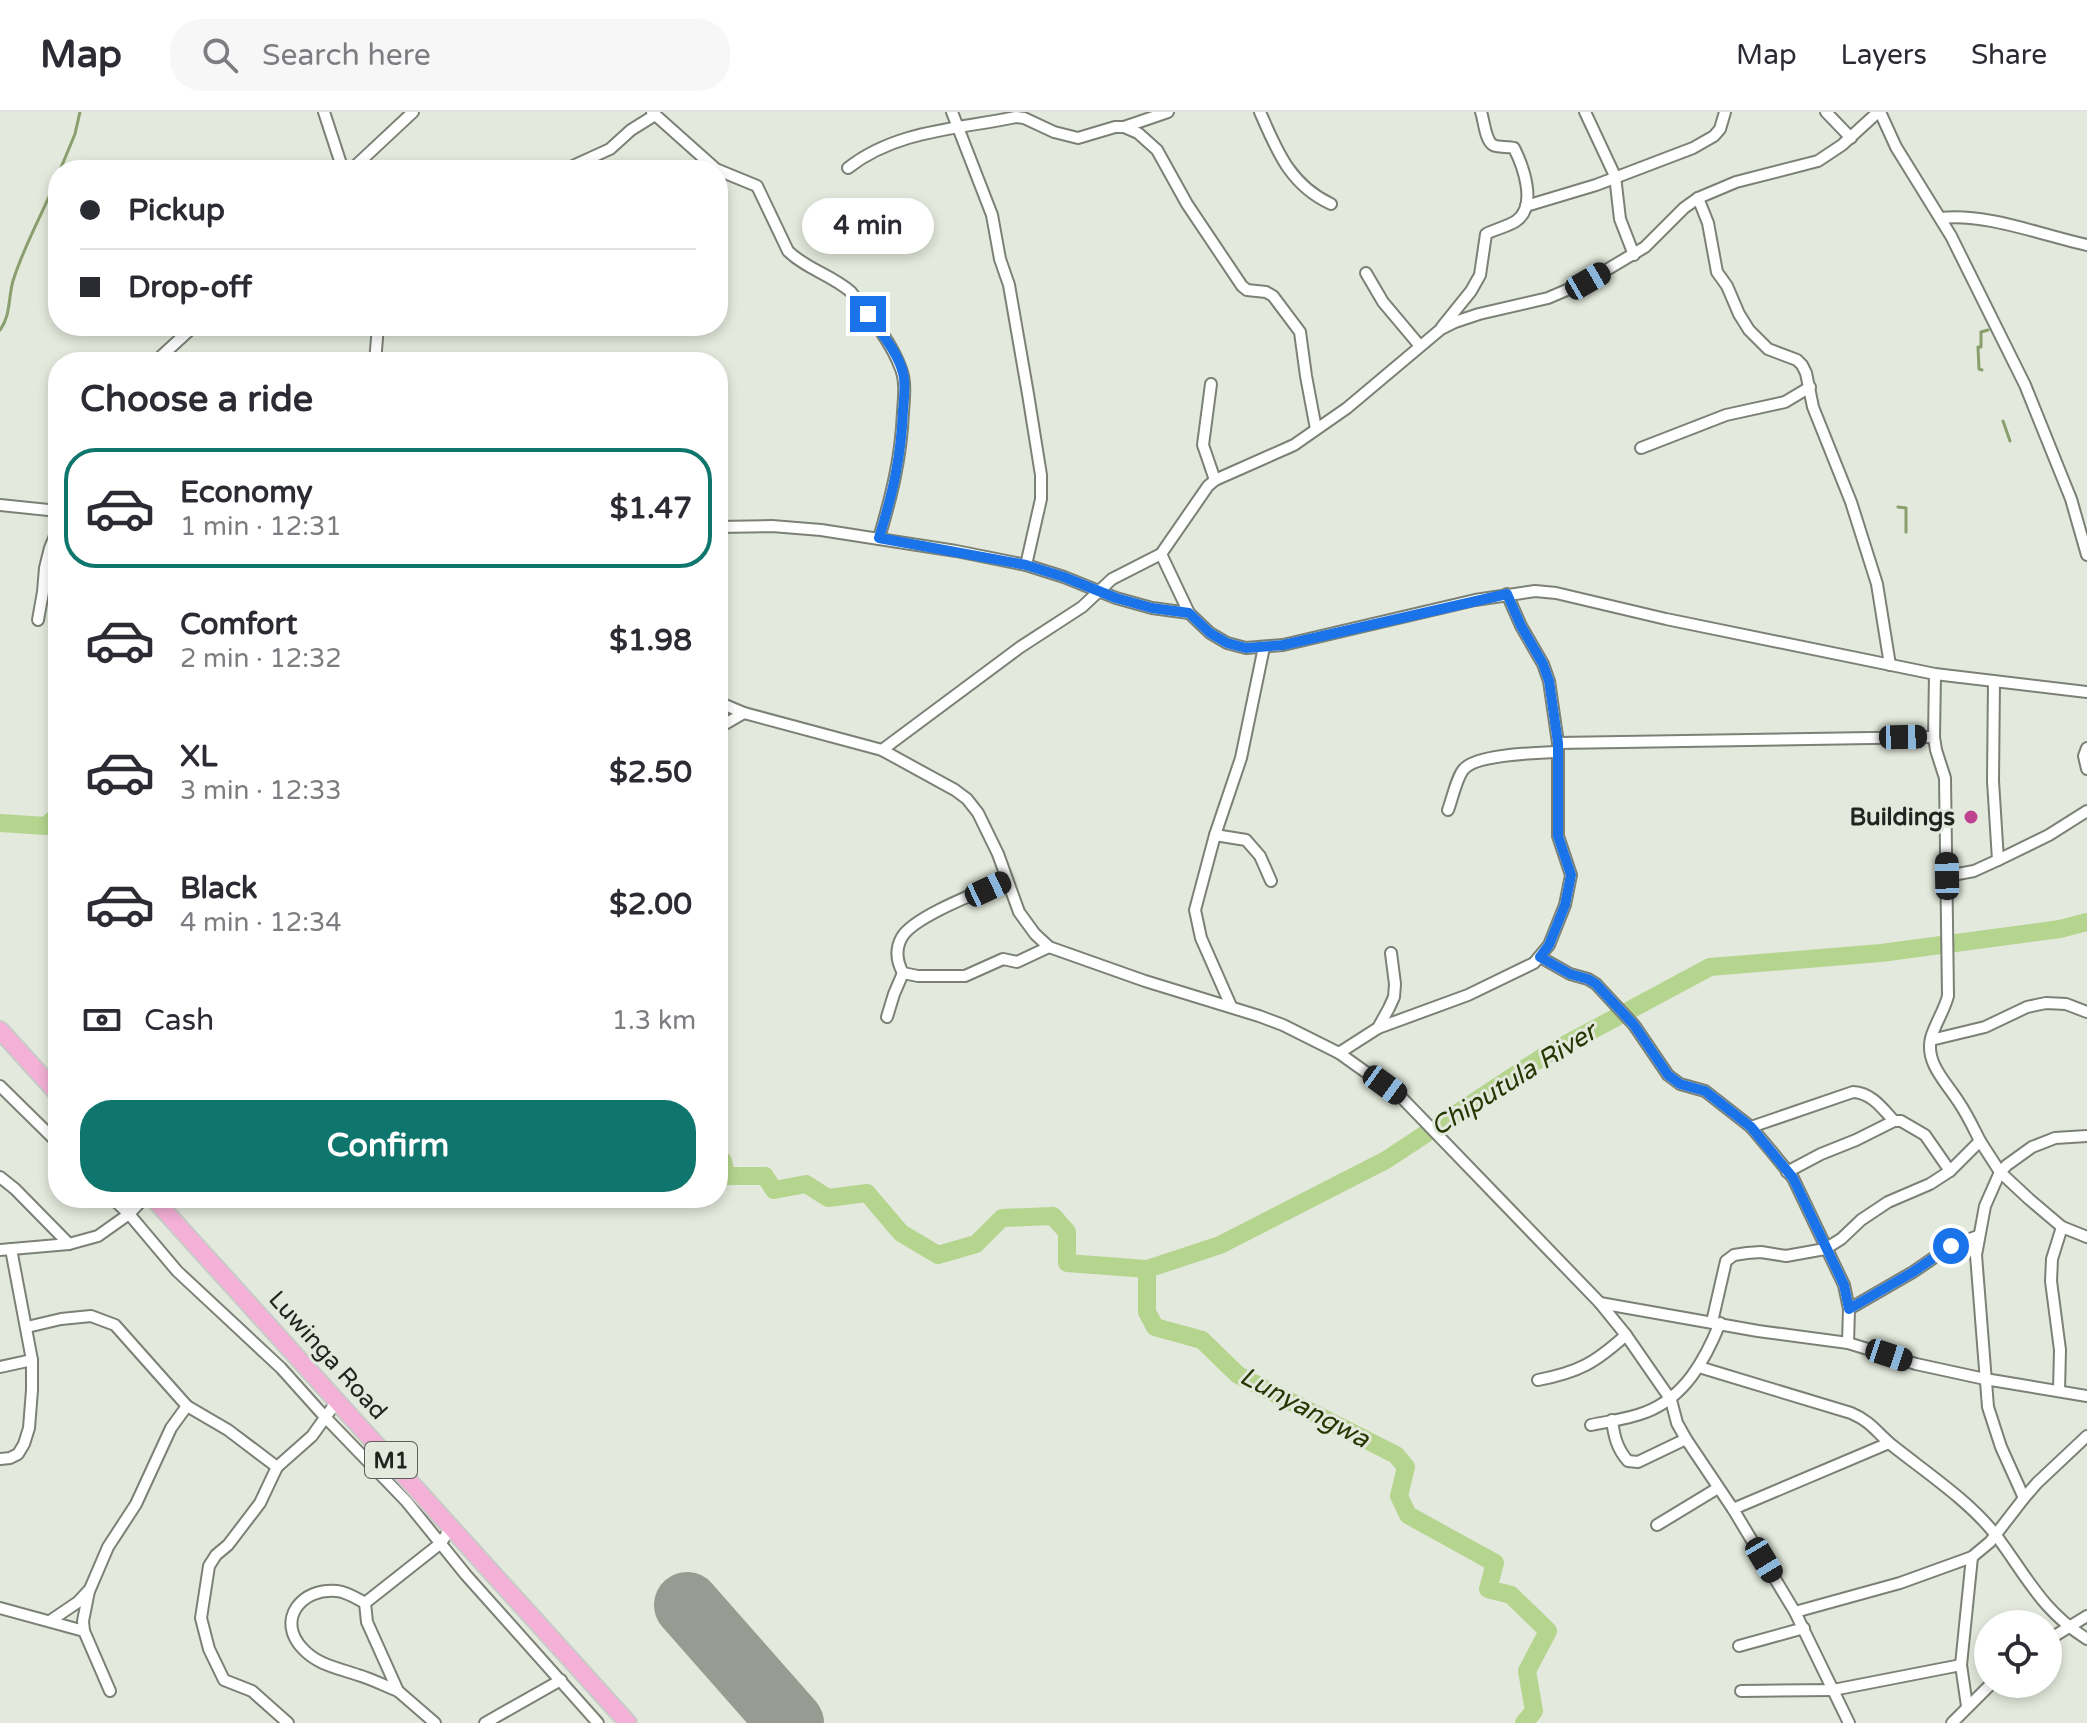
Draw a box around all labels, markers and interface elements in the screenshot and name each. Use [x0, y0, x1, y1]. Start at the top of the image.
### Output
search box [170, 19, 730, 91]
text: Map [40, 32, 122, 78]
icon: search [198, 33, 242, 77]
text: Search here [262, 37, 431, 74]
text: Map [1736, 38, 1797, 72]
text: Layers [1841, 38, 1927, 72]
text: Share [1971, 38, 2047, 72]
text: Pickup [128, 192, 225, 229]
callout: 4 min [802, 198, 934, 254]
text: 4 min [833, 210, 903, 241]
car [1561, 259, 1615, 303]
text: Drop-off [128, 269, 252, 306]
route end [850, 296, 886, 332]
text: Choose a ride [80, 378, 313, 421]
icon: car [84, 472, 156, 544]
text: Economy [180, 474, 313, 511]
text: $1.47 [610, 490, 692, 527]
text: 1 min · 12:31 [180, 511, 342, 542]
icon: car [84, 604, 156, 676]
text: Comfort [180, 606, 298, 643]
text: $1.98 [609, 622, 692, 659]
text: 2 min · 12:32 [180, 643, 342, 674]
car [1879, 725, 1927, 749]
icon: car [84, 736, 156, 808]
text: XL [180, 738, 217, 775]
text: $2.50 [609, 754, 692, 791]
text: 3 min · 12:33 [180, 775, 342, 806]
place label: Buildings [1850, 803, 1955, 832]
marker: Buildings [1962, 808, 1980, 826]
car [1935, 852, 1959, 900]
icon: car [84, 868, 156, 940]
car [961, 868, 1015, 910]
text: Black [180, 870, 257, 907]
text: $2.00 [609, 886, 692, 923]
text: 4 min · 12:34 [180, 907, 342, 938]
icon: cash [80, 998, 124, 1042]
text: Cash [144, 1002, 214, 1039]
text: 1.3 km [612, 1005, 696, 1036]
water label: Chiputula River [1425, 1014, 1604, 1143]
car [1359, 1061, 1411, 1109]
button: Confirm [80, 1100, 696, 1192]
route start [1933, 1228, 1969, 1264]
street label: Luwinga Road [262, 1285, 393, 1426]
car [1862, 1336, 1916, 1374]
water label: Lunyangwa [1235, 1360, 1376, 1455]
road number: M1 [365, 1442, 417, 1478]
car [1741, 1533, 1787, 1587]
map controls [1974, 1610, 2062, 1698]
button: locate [1974, 1610, 2062, 1698]

